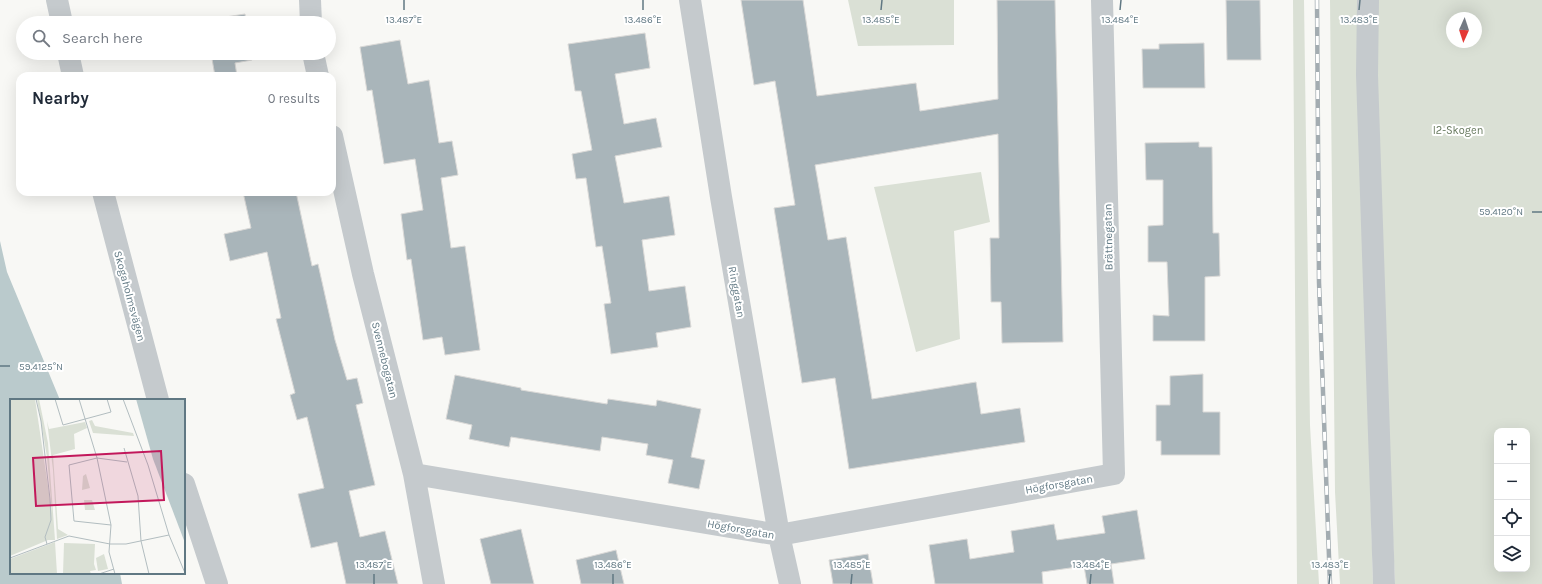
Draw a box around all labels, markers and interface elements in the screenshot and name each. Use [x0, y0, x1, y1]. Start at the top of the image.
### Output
north arrow [1446, 12, 1482, 48]
text: 13.487°E [386, 14, 422, 26]
text: 13.486°E [624, 14, 662, 26]
text: 13.485°E [862, 14, 900, 26]
text: 13.484°E [1101, 14, 1139, 26]
text: 13.483°E [1340, 14, 1378, 26]
search box [16, 16, 336, 60]
icon: search [30, 27, 52, 49]
text: Search here [62, 29, 143, 47]
text: Nearby [32, 88, 89, 108]
text: 0 results [268, 91, 320, 106]
park label: I2-Skogen [1433, 124, 1483, 137]
street label: Brättnegatan [1101, 204, 1116, 270]
text: 59.4120°N [1479, 206, 1523, 218]
street label: Skogaholmsvägen [111, 250, 148, 343]
street label: Ringgatan [726, 265, 747, 319]
street label: Svennebogatan [369, 321, 400, 400]
text: 59.4125°N [19, 361, 63, 373]
inset map [10, 399, 185, 574]
map controls [1494, 428, 1530, 572]
button: + [1494, 428, 1530, 464]
button: − [1494, 464, 1530, 500]
street label: Högforsgatan [1024, 472, 1094, 497]
button: locate [1494, 500, 1530, 536]
street label: Högforsgatan [706, 517, 776, 542]
button: layers [1494, 536, 1530, 572]
text: 13.487°E [356, 559, 392, 571]
text: 13.486°E [594, 559, 632, 571]
text: 13.485°E [833, 559, 871, 571]
text: 13.484°E [1072, 559, 1110, 571]
text: 13.483°E [1311, 559, 1349, 571]

